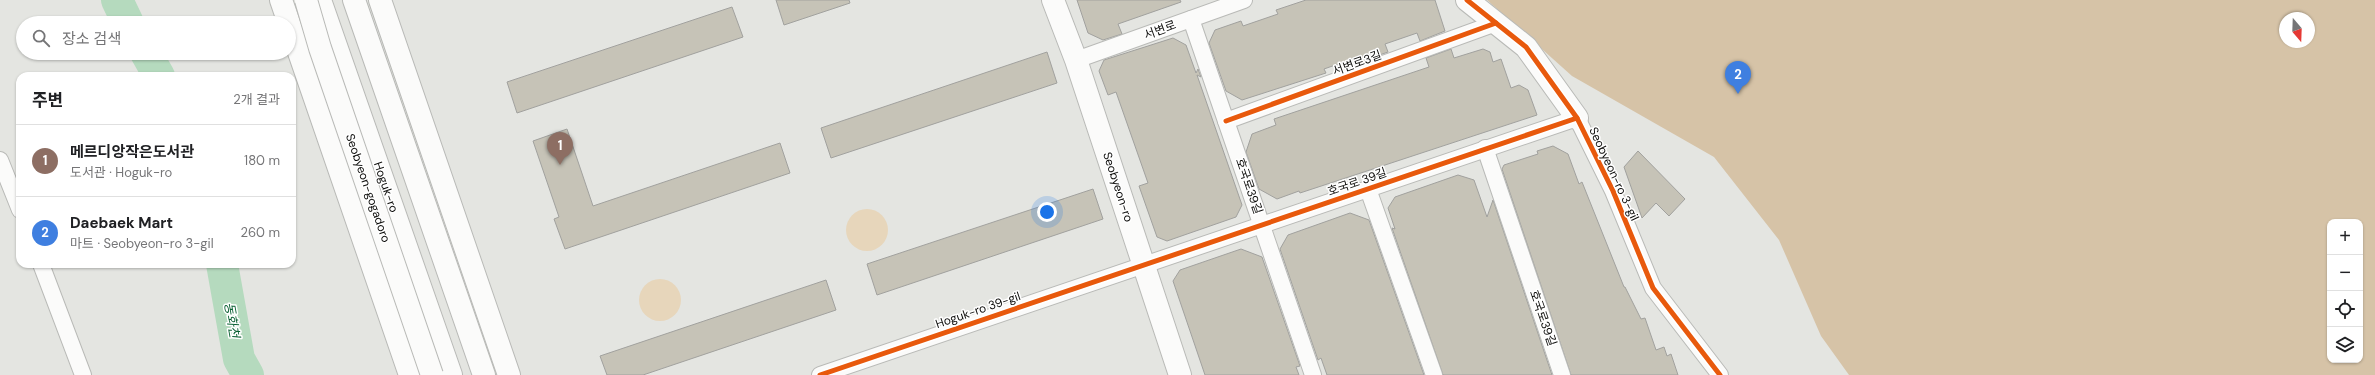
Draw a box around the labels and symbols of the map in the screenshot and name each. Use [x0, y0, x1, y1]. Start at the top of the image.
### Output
north arrow [2279, 12, 2315, 48]
street label: 서변로 [1142, 17, 1178, 43]
street label: 서변로3길 [1330, 47, 1384, 79]
pin: 2 [1725, 61, 1751, 94]
street label: Seobyeon-ro 3-gil [1585, 125, 1643, 223]
street label: Seobyeon-gogadoro [342, 132, 394, 244]
pin: 1 [547, 132, 573, 165]
street label: Seobyeon-ro [1099, 150, 1137, 224]
street label: 호국로39길 [1232, 156, 1266, 216]
street label: Hoguk-ro [370, 160, 402, 214]
street label: 호국로 39길 [1325, 164, 1389, 200]
your location [1037, 202, 1057, 222]
street label: Hoguk-ro 39-gil [933, 288, 1023, 332]
street label: 호국로39길 [1526, 288, 1560, 348]
water label: 동화천 [221, 301, 244, 340]

